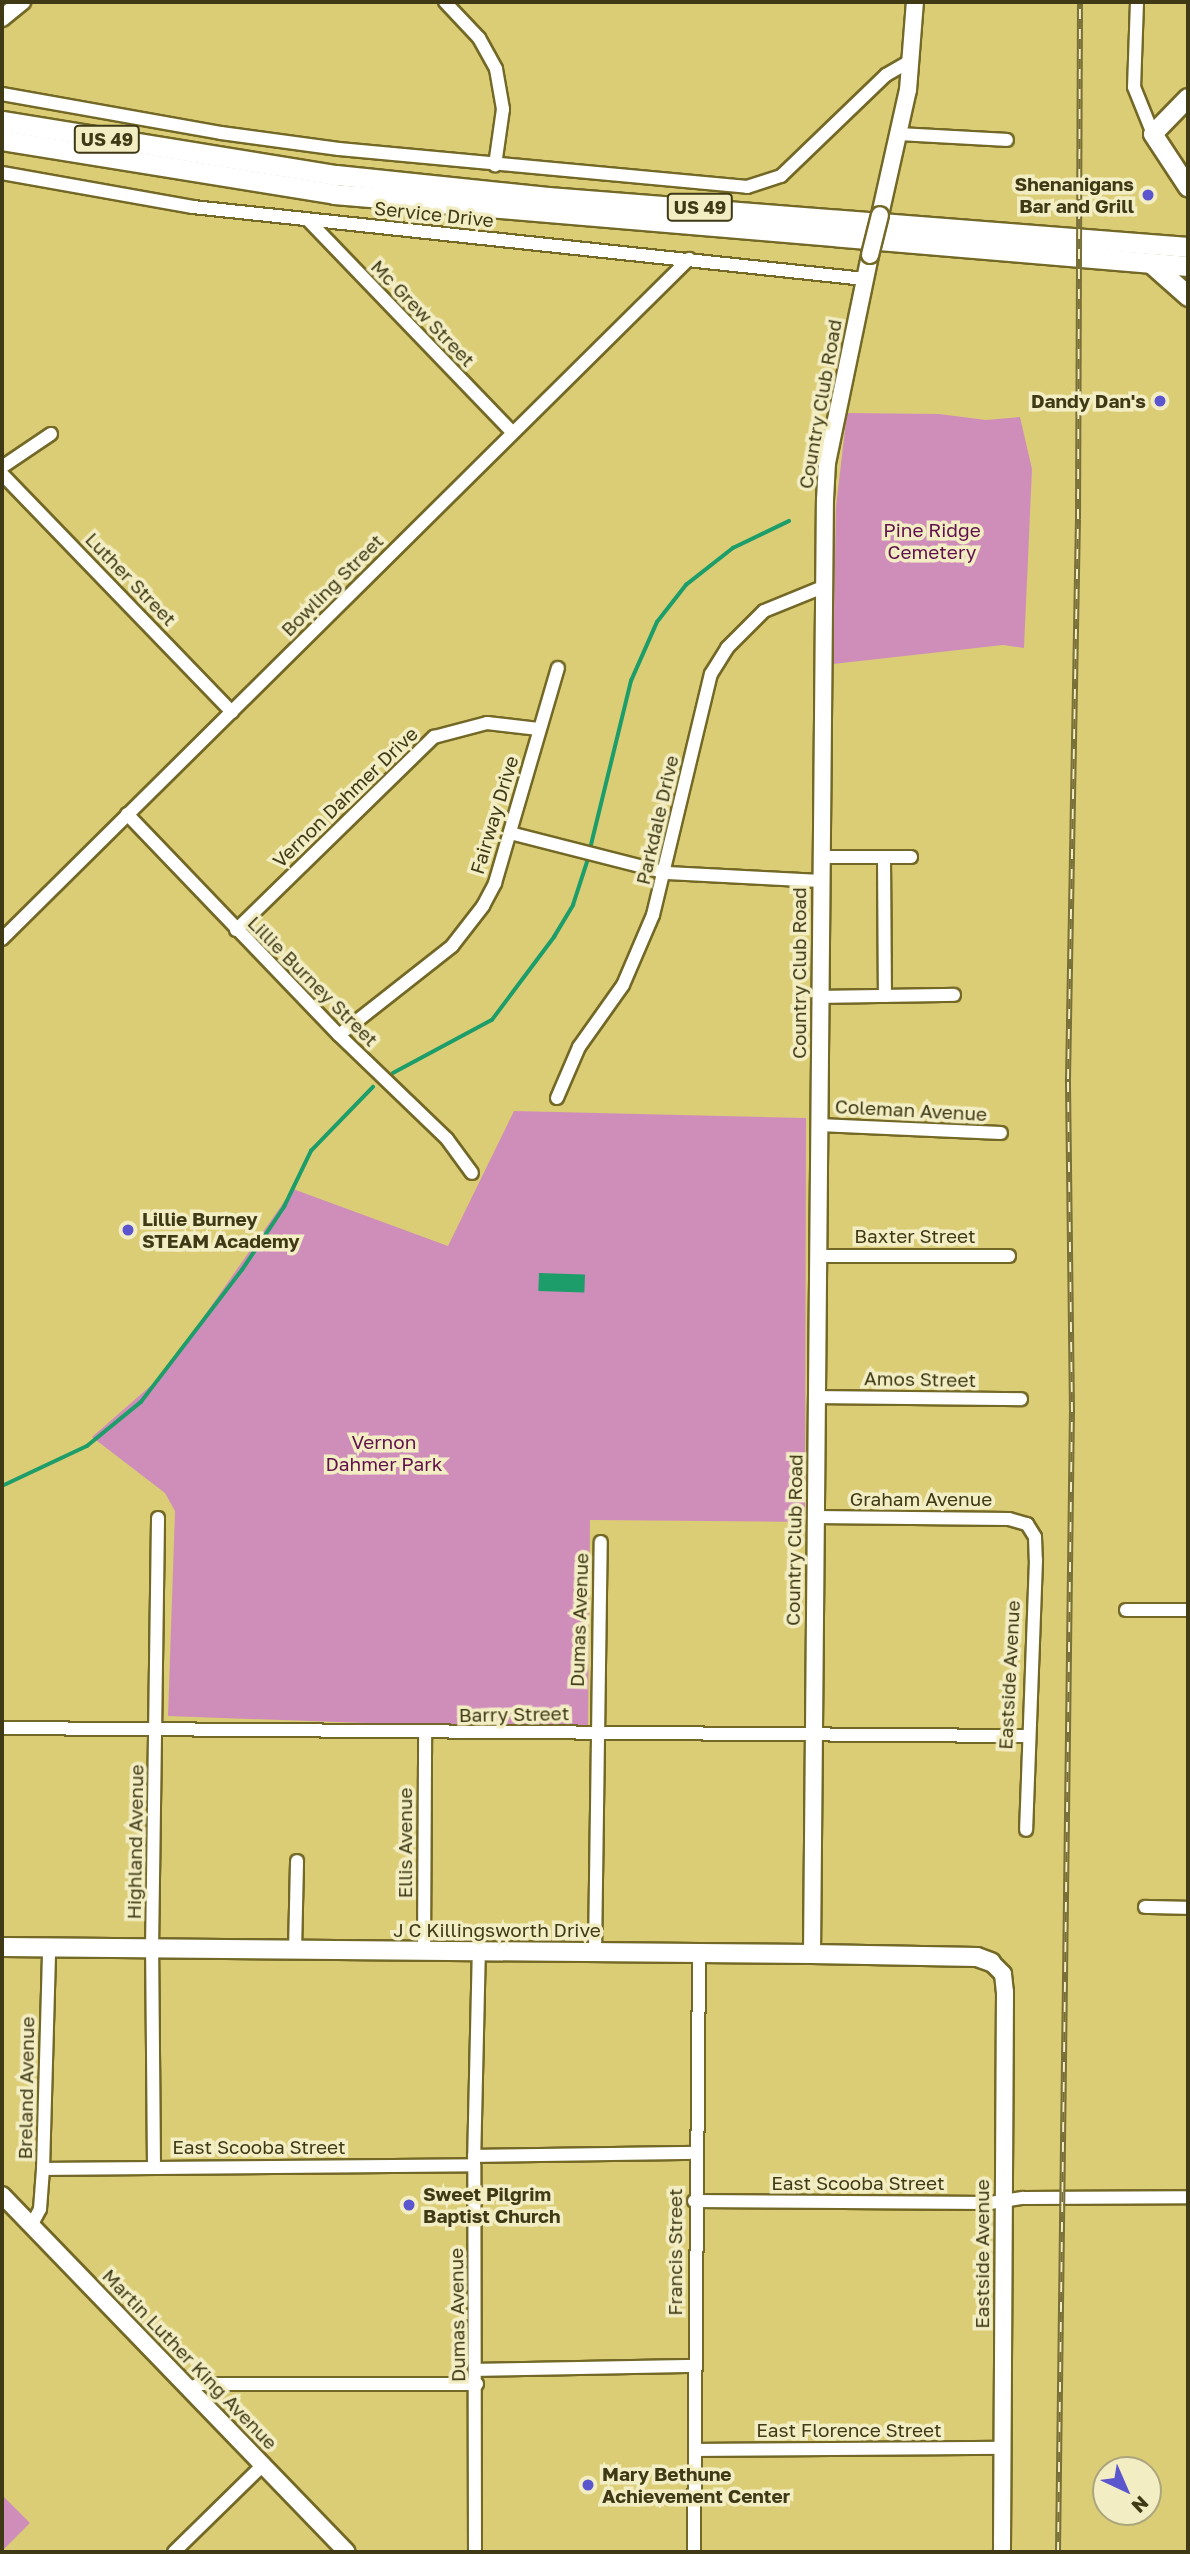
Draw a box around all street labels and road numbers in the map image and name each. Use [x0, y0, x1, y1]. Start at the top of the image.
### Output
road number: US 49 [74, 124, 140, 154]
road number: US 49 [667, 192, 733, 222]
street label: Service Drive [373, 196, 495, 232]
street label: Mc Grew Street [366, 255, 480, 371]
street label: Country Club Road [794, 317, 846, 491]
street label: Luther Street [81, 528, 181, 630]
street label: Bowling Street [276, 529, 388, 641]
street label: Vernon Dahmer Drive [268, 722, 422, 872]
street label: Fairway Drive [465, 753, 523, 877]
street label: Parkdale Drive [631, 753, 683, 887]
street label: Country Club Road [788, 887, 810, 1059]
street label: Lillie Burney Street [243, 911, 383, 1051]
street label: Coleman Avenue [834, 1095, 988, 1125]
street label: Baxter Street [854, 1225, 976, 1247]
street label: Amos Street [864, 1367, 976, 1391]
street label: Country Club Road [781, 1454, 807, 1626]
street label: Graham Avenue [850, 1488, 992, 1510]
street label: Dumas Avenue [565, 1553, 593, 1687]
street label: Eastside Avenue [994, 1600, 1024, 1750]
street label: Barry Street [459, 1702, 569, 1726]
street label: Highland Avenue [122, 1764, 148, 1920]
street label: Ellis Avenue [394, 1788, 416, 1898]
street label: J C Killingsworth Drive [393, 1919, 601, 1941]
street label: Breland Avenue [13, 2016, 39, 2160]
street label: East Scooba Street [172, 2136, 346, 2158]
street label: East Scooba Street [771, 2172, 945, 2194]
street label: Eastside Avenue [971, 2179, 993, 2329]
street label: Francis Street [664, 2188, 686, 2316]
street label: Dumas Avenue [444, 2248, 470, 2382]
street label: Martin Luther King Avenue [98, 2264, 282, 2454]
street label: East Florence Street [756, 2419, 942, 2441]

